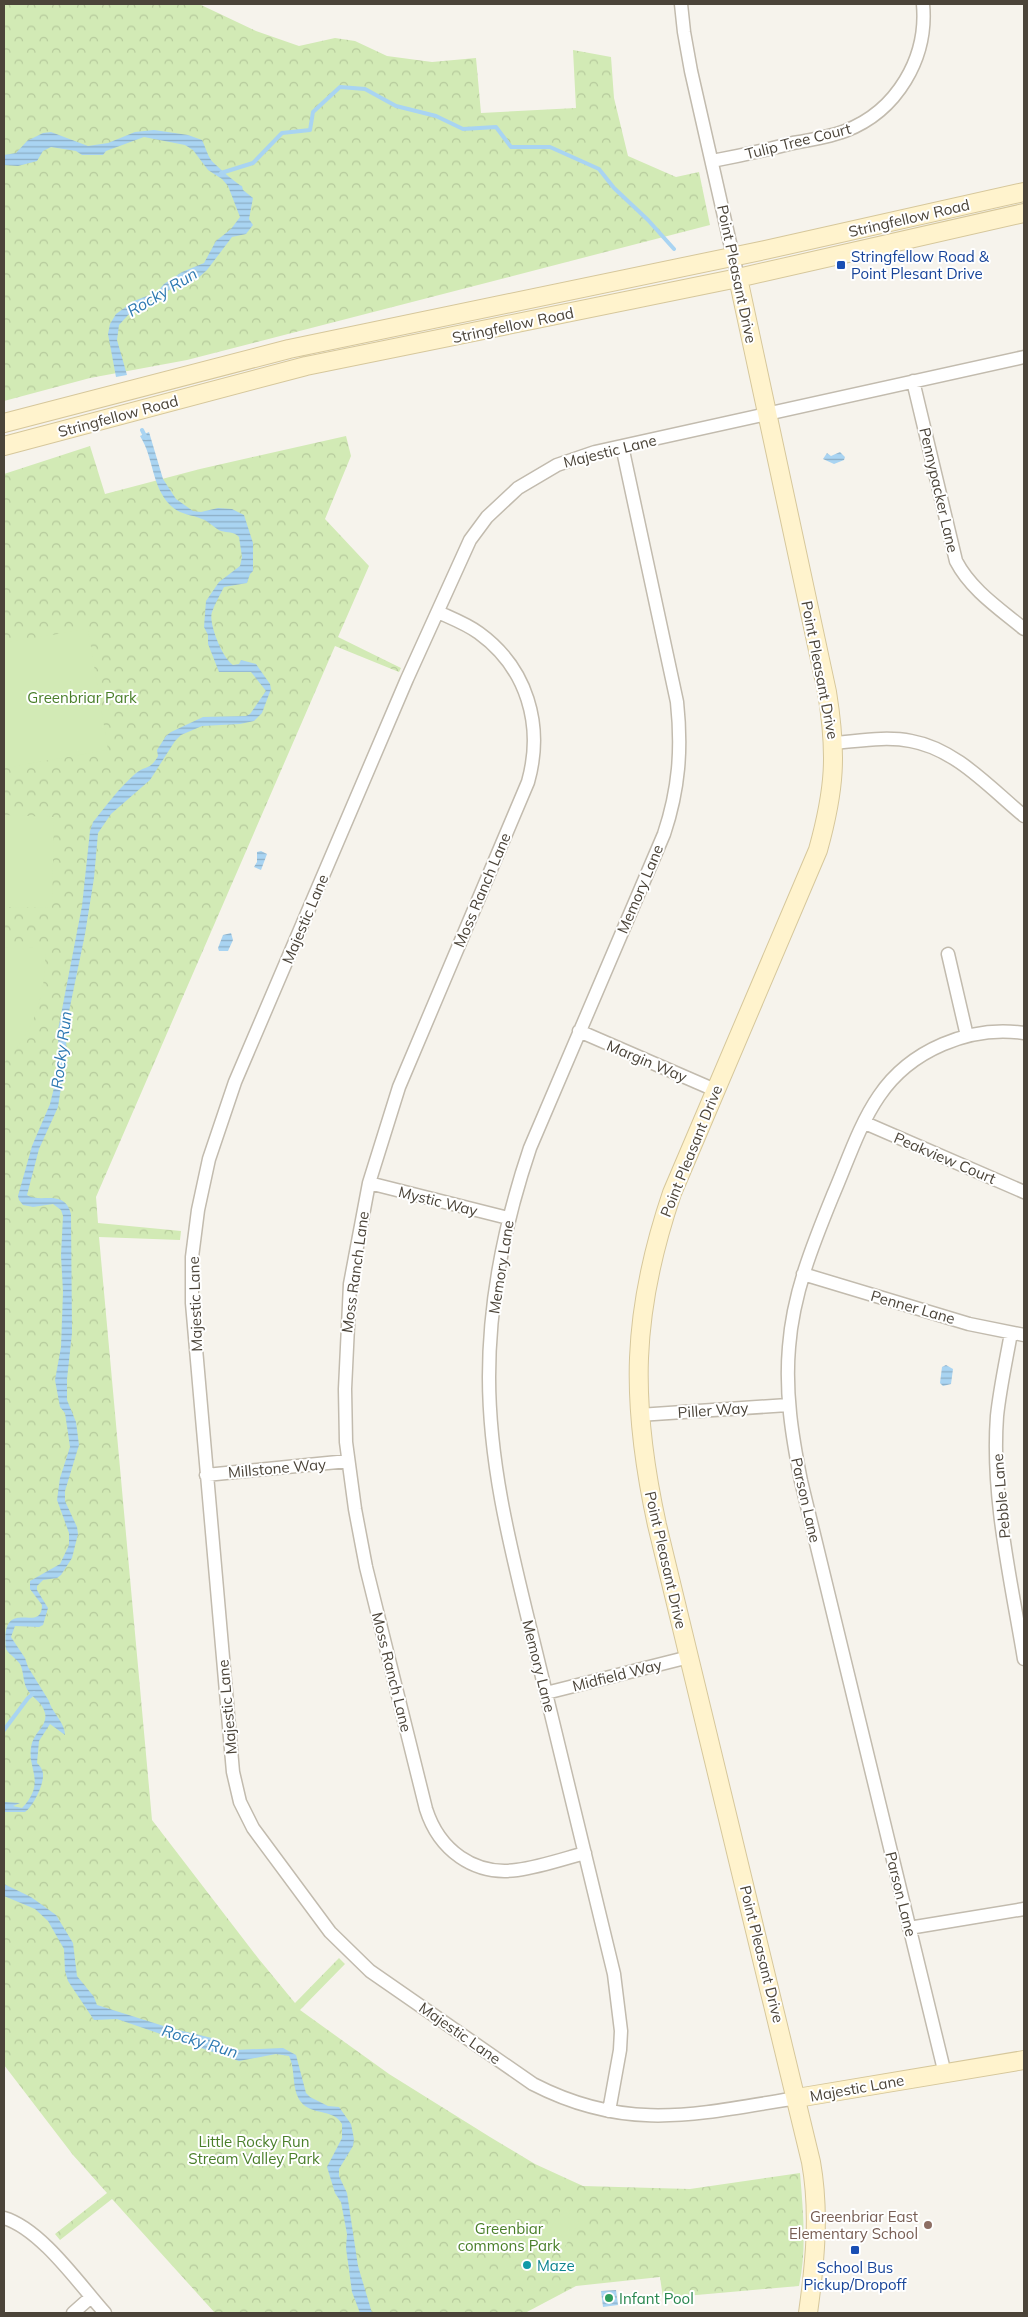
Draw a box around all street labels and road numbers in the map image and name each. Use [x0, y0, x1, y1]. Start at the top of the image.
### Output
street label: Tulip Tree Court [743, 119, 853, 163]
street label: Stringfellow Road [847, 195, 971, 241]
street label: Point Pleasant Drive [713, 203, 761, 345]
street label: Stringfellow Road [450, 303, 576, 347]
street label: Stringfellow Road [56, 391, 180, 441]
street label: Pennypacker Lane [915, 426, 963, 554]
street label: Majestic Lane [561, 430, 659, 472]
street label: Point Pleasant Drive [797, 599, 843, 741]
street label: Moss Ranch Lane [449, 830, 515, 950]
street label: Memory Lane [613, 842, 667, 936]
street label: Majestic Lane [278, 871, 332, 967]
street label: Margin Way [604, 1036, 690, 1086]
street label: Point Pleasant Drive [656, 1082, 726, 1220]
street label: Peakview Court [891, 1128, 999, 1188]
street label: Mystic Way [396, 1182, 480, 1220]
street label: Moss Ranch Lane [337, 1210, 373, 1334]
street label: Memory Lane [484, 1219, 518, 1315]
street label: Majestic Lane [184, 1256, 206, 1352]
street label: Penner Lane [869, 1286, 957, 1328]
street label: Piller Way [677, 1398, 749, 1422]
street label: Pebble Lane [988, 1453, 1014, 1539]
street label: Millstone Way [227, 1454, 327, 1482]
street label: Parson Lane [787, 1456, 825, 1544]
street label: Point Pleasant Drive [641, 1489, 691, 1631]
street label: Moss Ranch Lane [368, 1610, 416, 1734]
street label: Memory Lane [518, 1618, 560, 1714]
street label: Midfield Way [570, 1655, 664, 1695]
street label: Majestic Lane [213, 1659, 241, 1755]
street label: Parson Lane [881, 1850, 921, 1938]
street label: Point Pleasant Drive [736, 1883, 788, 2025]
street label: Majestic Lane [416, 1998, 504, 2068]
street label: Majestic Lane [808, 2070, 906, 2106]

